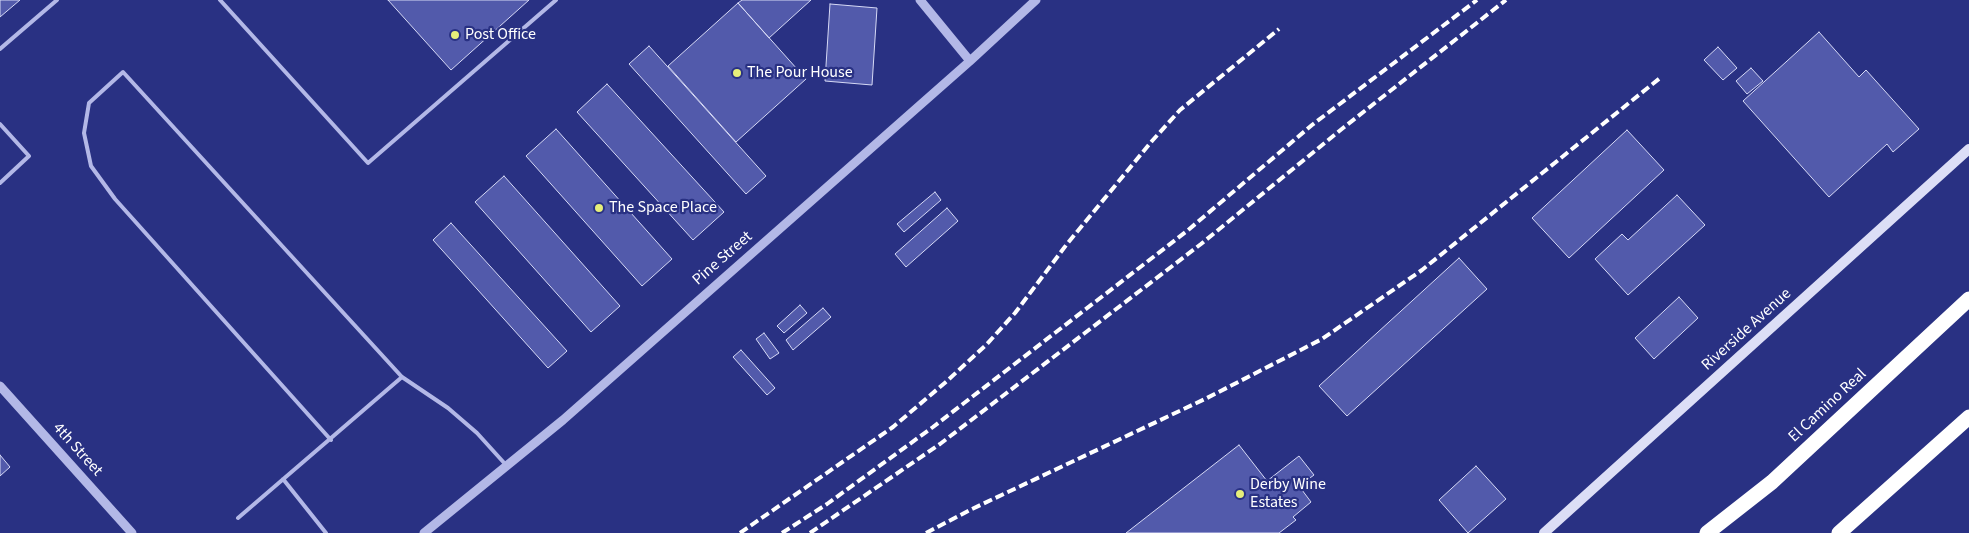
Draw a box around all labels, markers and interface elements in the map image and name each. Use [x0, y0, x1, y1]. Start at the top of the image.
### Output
place label: Post Office [465, 25, 536, 45]
marker: Post Office [449, 29, 461, 41]
place label: The Pour House [747, 63, 853, 83]
marker: The Pour House [731, 67, 743, 79]
place label: The Space Place [609, 198, 717, 218]
marker: The Space Place [593, 202, 605, 214]
street label: Pine Street [689, 228, 757, 290]
street label: Riverside Avenue [1698, 285, 1796, 375]
street label: El Camino Real [1785, 365, 1871, 447]
street label: 4th Street [48, 419, 106, 481]
place label: Derby Wine Estates [1250, 475, 1326, 513]
marker: Derby Wine Estates [1234, 488, 1246, 500]

